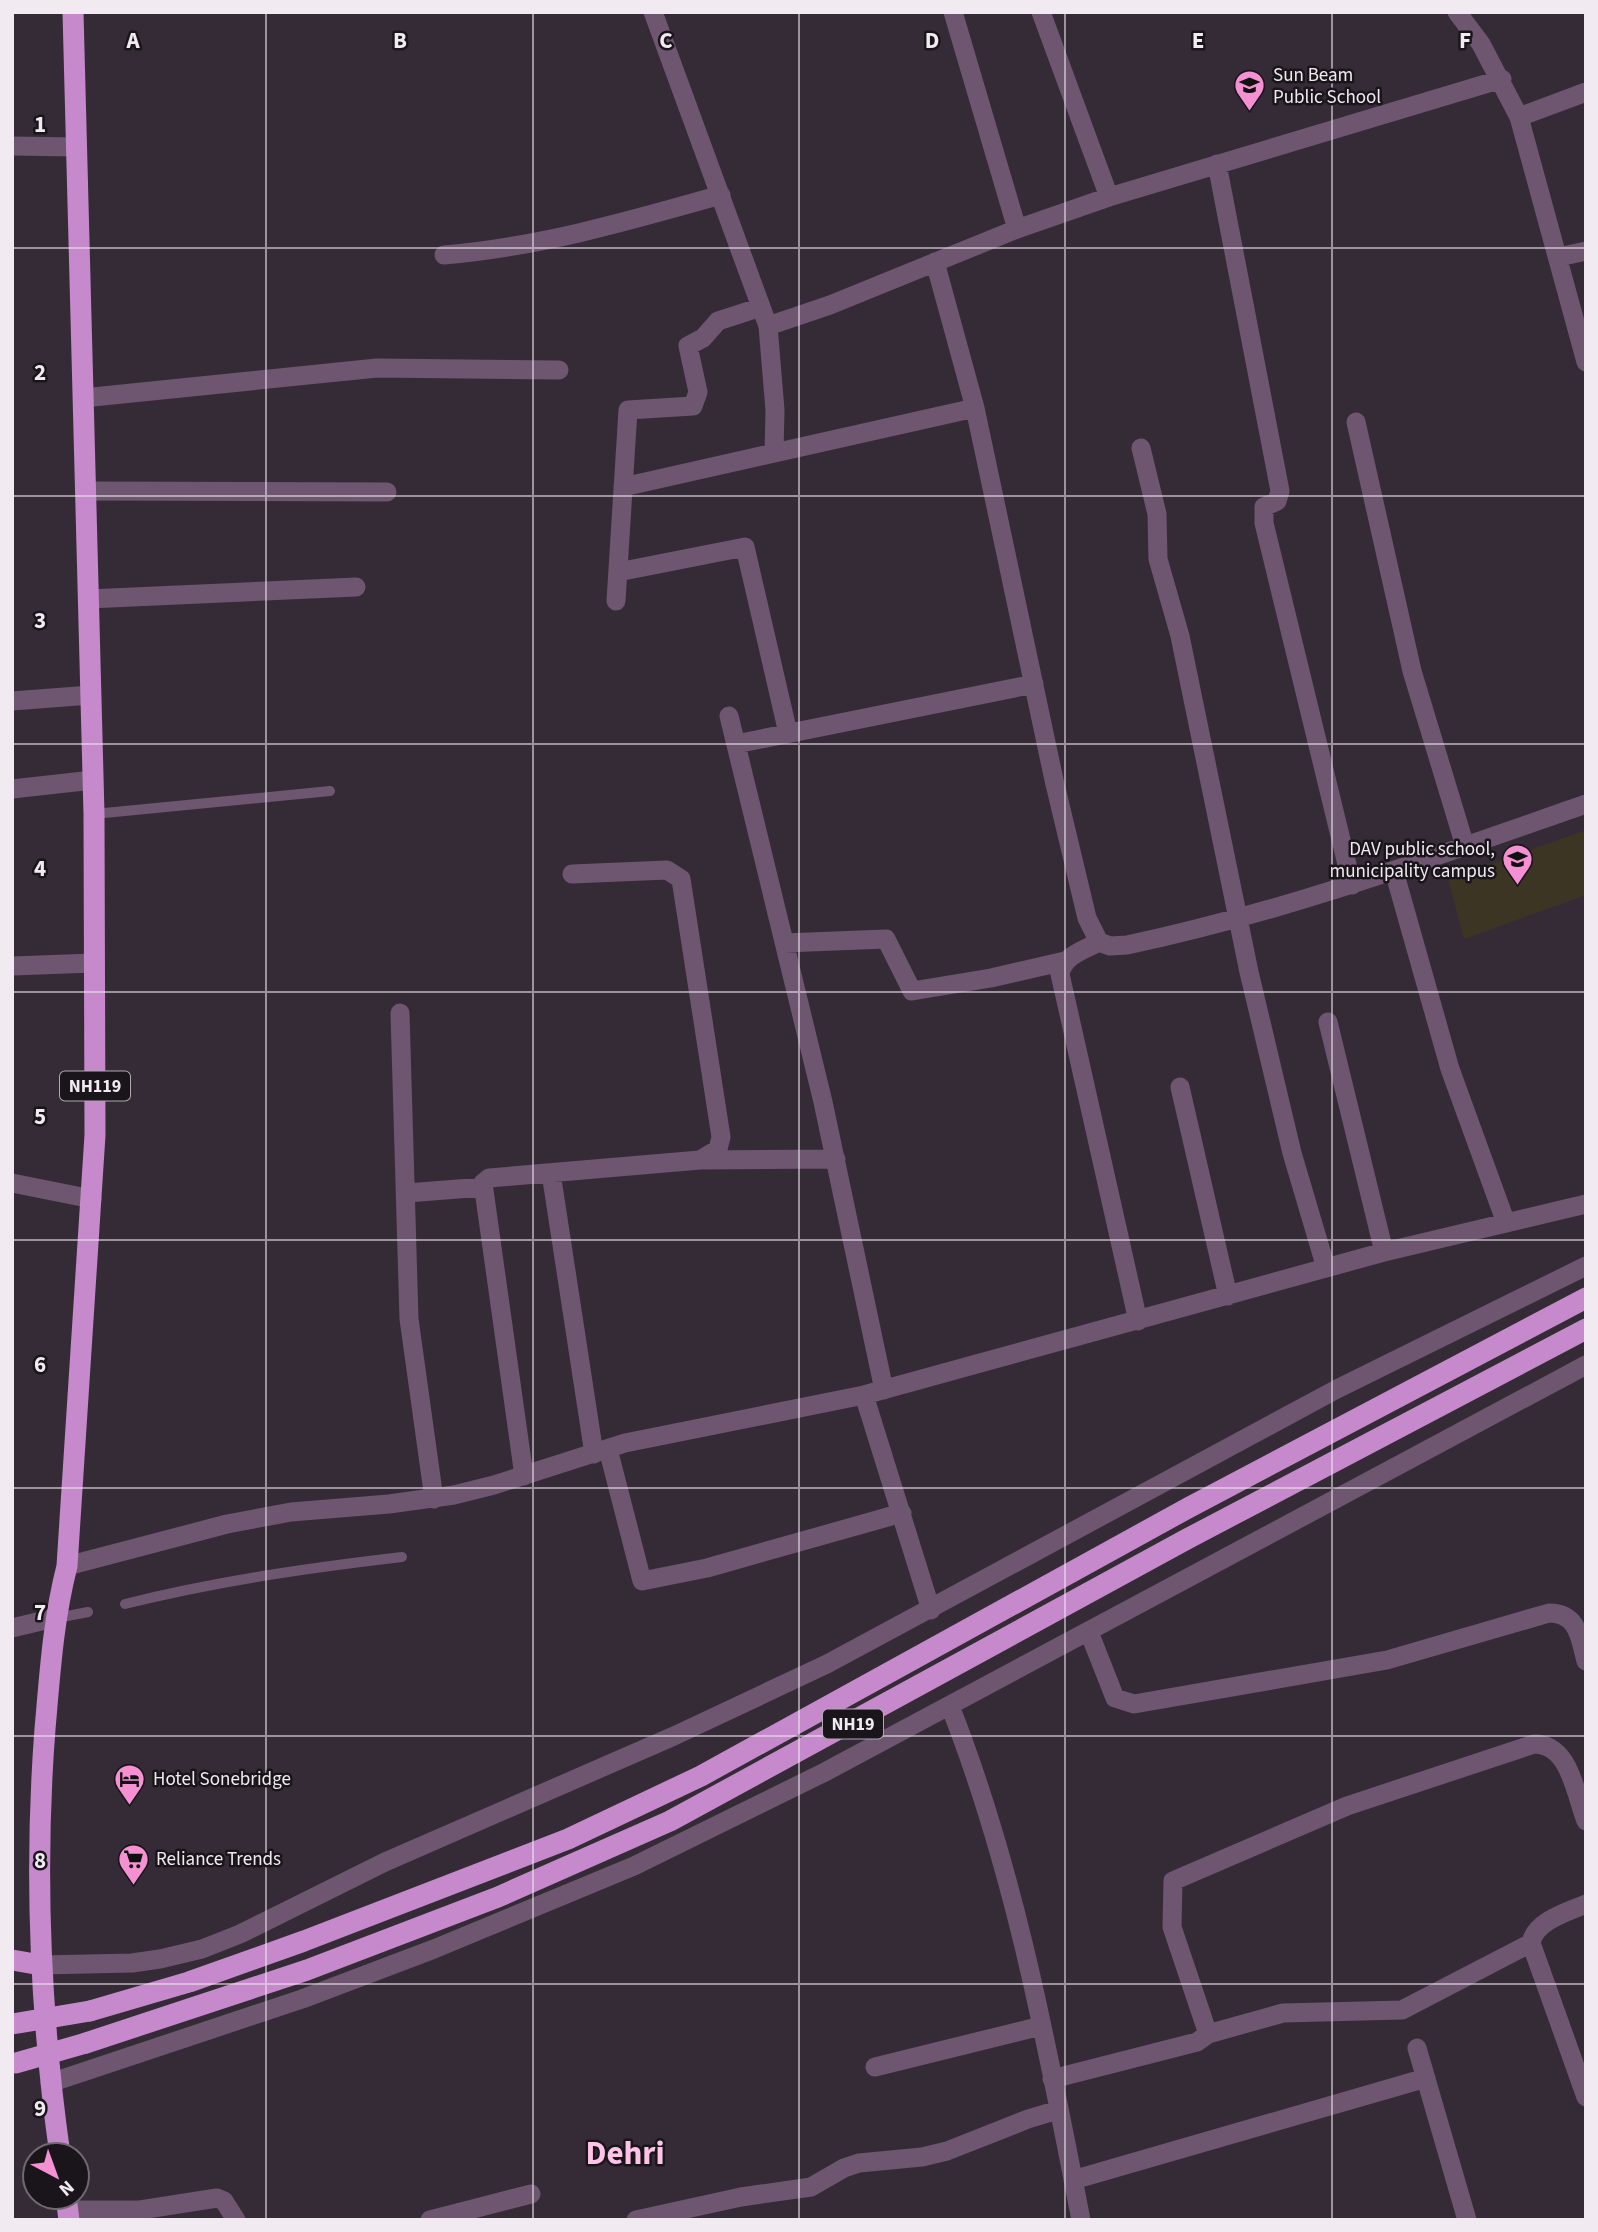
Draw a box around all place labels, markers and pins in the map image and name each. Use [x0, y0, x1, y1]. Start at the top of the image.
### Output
place label: Sun Beam Public School [1273, 62, 1381, 111]
school or university icon: Sun Beam Public School [1233, 69, 1267, 113]
place label: DAV public school, municipality campus [1329, 836, 1495, 885]
school or university icon: DAV public school, municipality campus [1501, 843, 1535, 887]
hotel icon: Hotel Sonebridge [113, 1762, 147, 1806]
place label: Hotel Sonebridge [153, 1766, 291, 1793]
supermarket icon: Reliance Trends [116, 1842, 150, 1886]
place label: Reliance Trends [156, 1846, 281, 1873]

